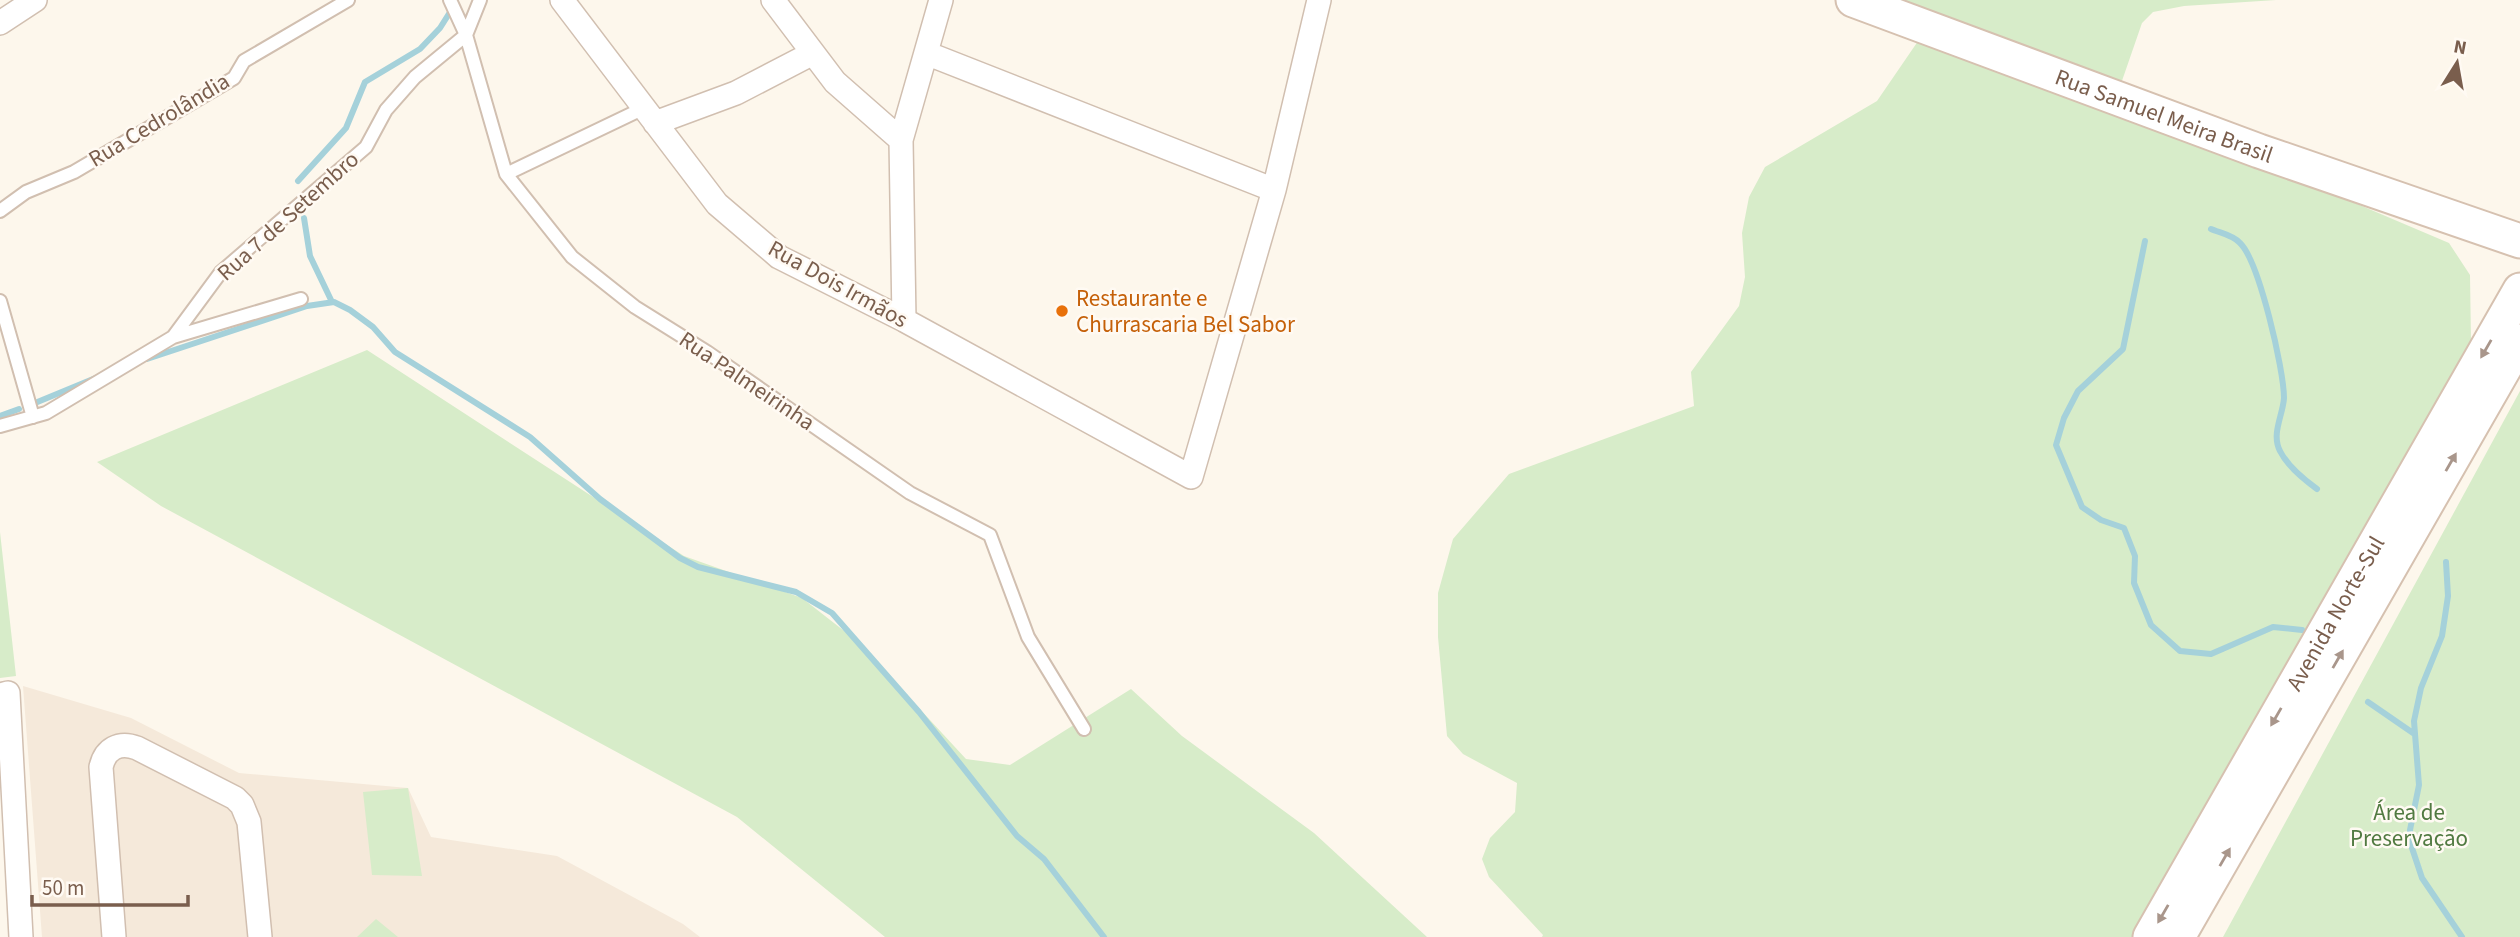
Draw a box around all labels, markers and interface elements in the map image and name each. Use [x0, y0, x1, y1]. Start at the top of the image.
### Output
north arrow [2422, 28, 2492, 98]
text: N [2451, 33, 2469, 62]
street label: Rua Samuel Meira Brasil [2050, 60, 2278, 171]
street label: Rua Cedrolândia [82, 65, 236, 175]
street label: Rua 7 de Setembro [210, 143, 366, 289]
street label: Rua Dois Irmãos [762, 232, 914, 336]
place label: Restaurante e Churrascaria Bel Sabor [1076, 282, 1296, 341]
marker: Restaurante e Churrascaria Bel Sabor [1054, 303, 1070, 319]
street label: Rua Palmeirinha [672, 323, 822, 439]
one-way arrow [2480, 339, 2492, 359]
one-way arrow [2445, 452, 2457, 471]
street label: Avenida Norte-Sul [2278, 530, 2393, 697]
one-way arrow [2332, 650, 2344, 669]
one-way arrow [2270, 707, 2282, 726]
park label: Área de Preservação [2350, 796, 2468, 855]
one-way arrow [2219, 847, 2231, 866]
scale bar [32, 864, 187, 908]
text: 50 m [42, 873, 84, 903]
one-way arrow [2157, 904, 2169, 924]

